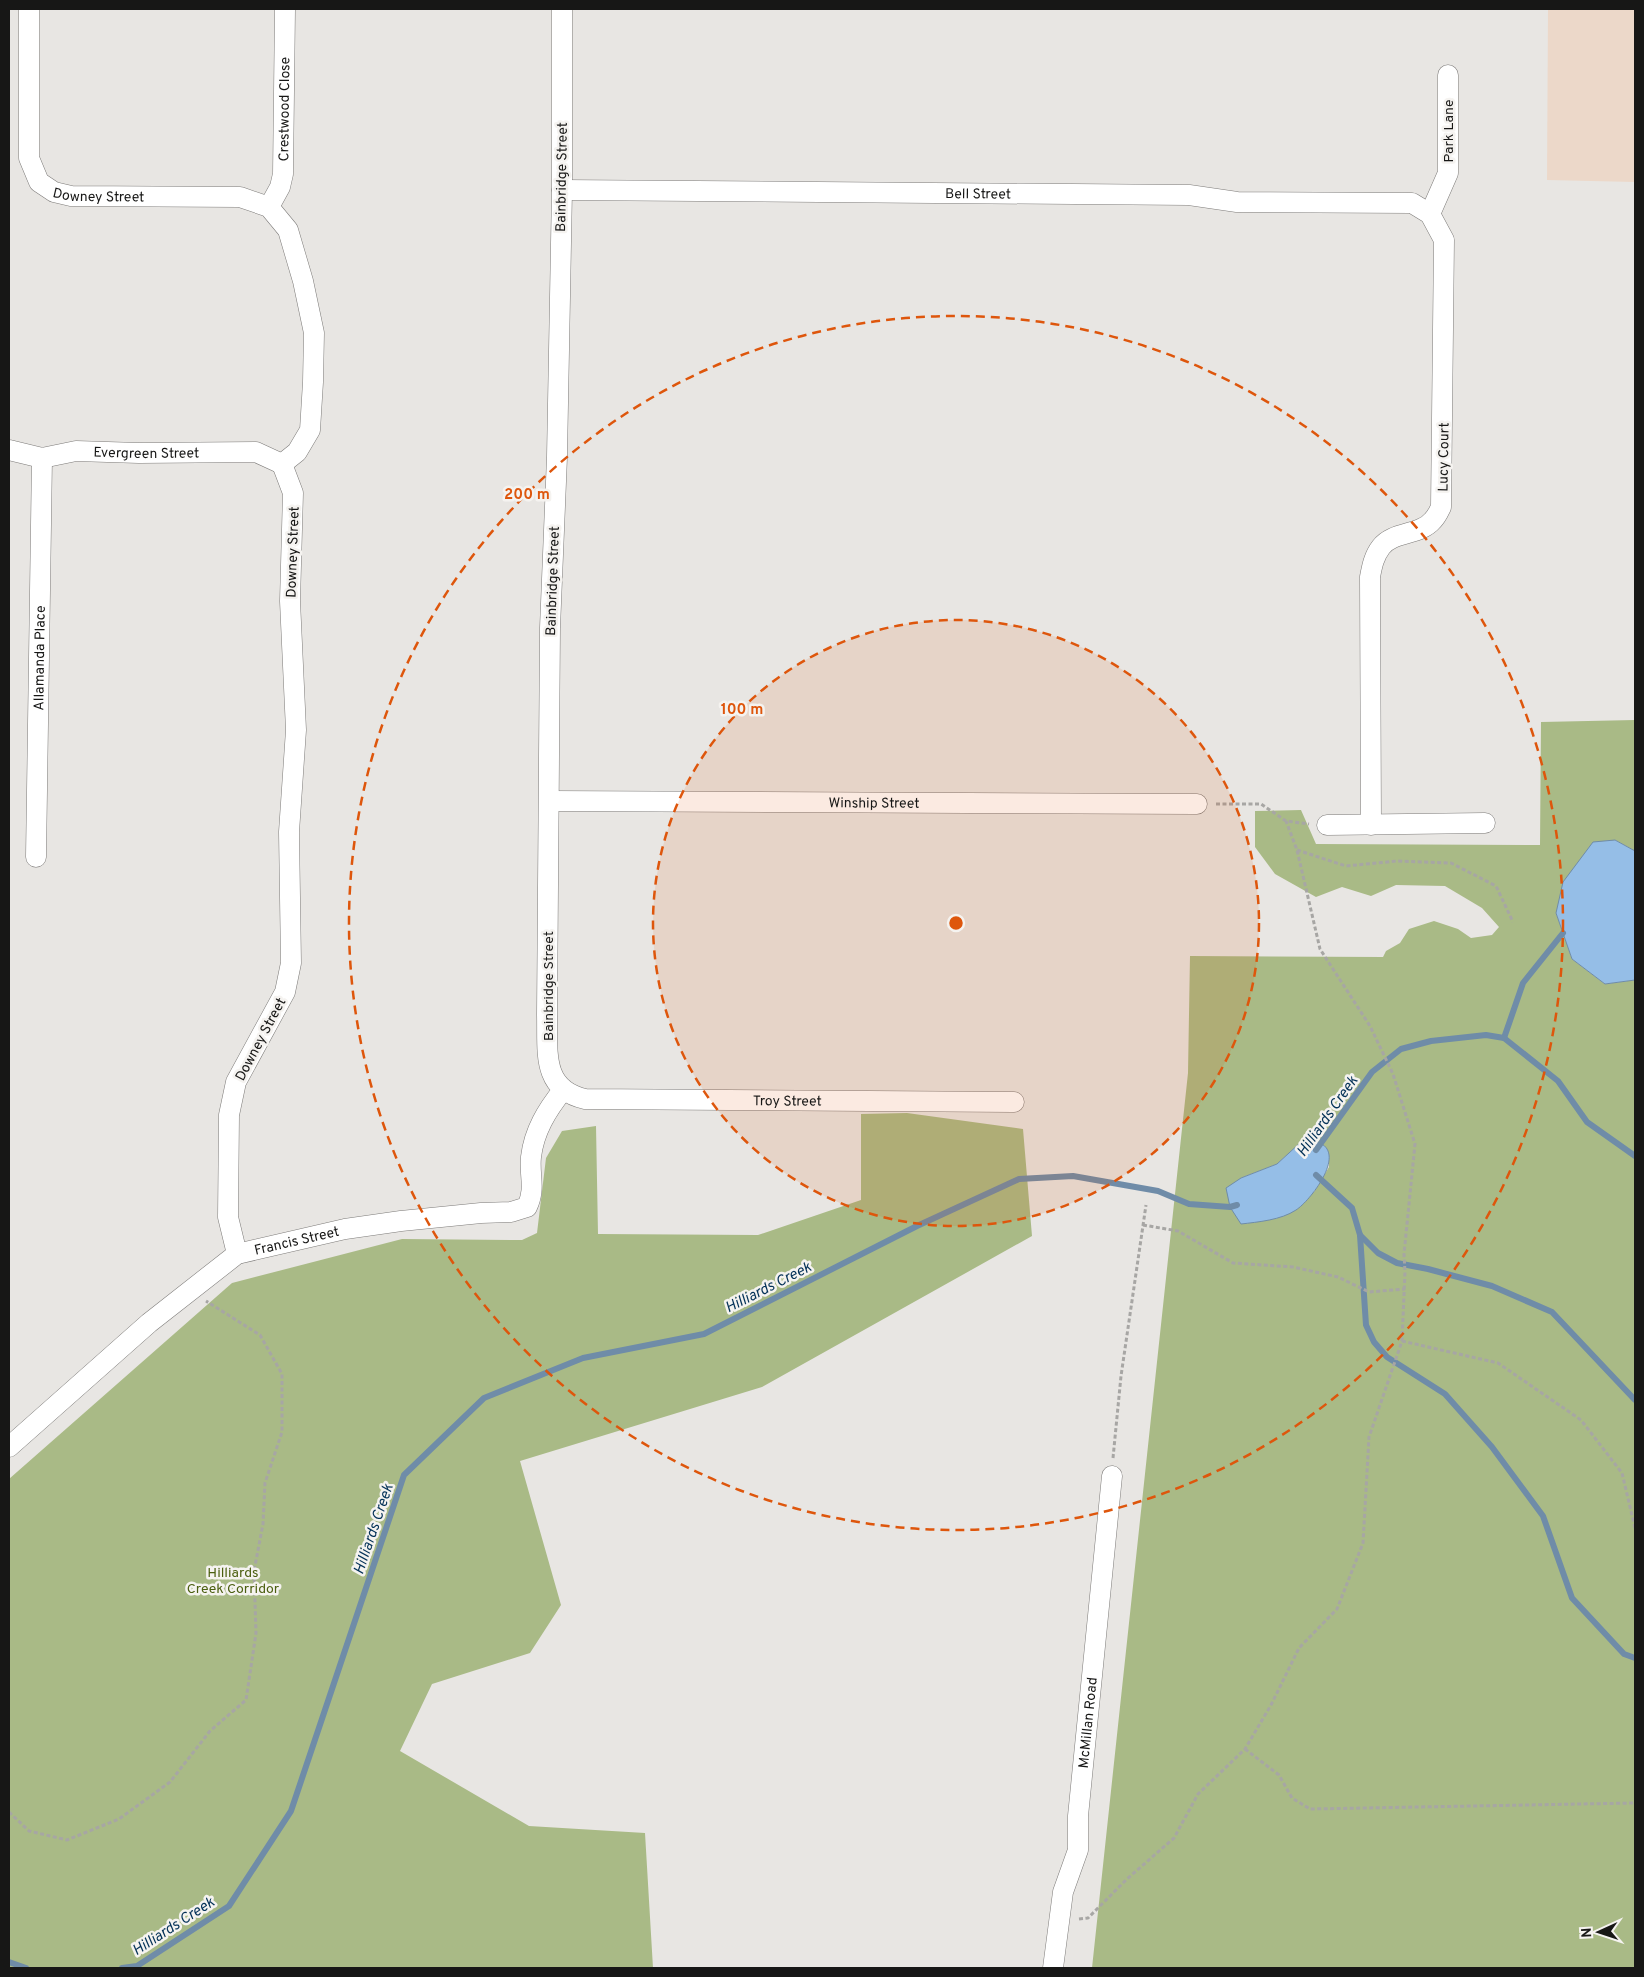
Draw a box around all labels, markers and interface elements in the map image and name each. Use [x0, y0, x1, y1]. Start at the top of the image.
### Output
street label: Crestwood Close [276, 57, 294, 162]
street label: Park Lane [1441, 99, 1458, 163]
street label: Bainbridge Street [553, 122, 572, 232]
street label: Downey Street [51, 185, 144, 206]
street label: Bell Street [945, 186, 1011, 204]
street label: Lucy Court [1435, 422, 1454, 492]
street label: Evergreen Street [93, 445, 199, 463]
text: 200 m [504, 486, 550, 505]
street label: Downey Street [283, 506, 304, 598]
street label: Bainbridge Street [543, 526, 564, 636]
street label: Allamanda Place [31, 605, 50, 711]
text: 100 m [721, 701, 763, 720]
street label: Winship Street [828, 795, 920, 813]
centre of rings [947, 914, 965, 932]
street label: Bainbridge Street [541, 931, 558, 1041]
street label: Downey Street [232, 995, 290, 1084]
water label: Hilliards Creek [1293, 1072, 1363, 1161]
street label: Troy Street [753, 1093, 822, 1111]
street label: Francis Street [253, 1224, 341, 1260]
water label: Hilliards Creek [722, 1258, 815, 1318]
water label: Hilliards Creek [350, 1481, 399, 1577]
park label: Hilliards Creek Corridor [187, 1565, 280, 1598]
street label: McMillan Road [1076, 1676, 1102, 1769]
water label: Hilliards Creek [129, 1893, 219, 1961]
north arrow [1574, 1907, 1624, 1957]
text: N [1579, 1927, 1596, 1938]

